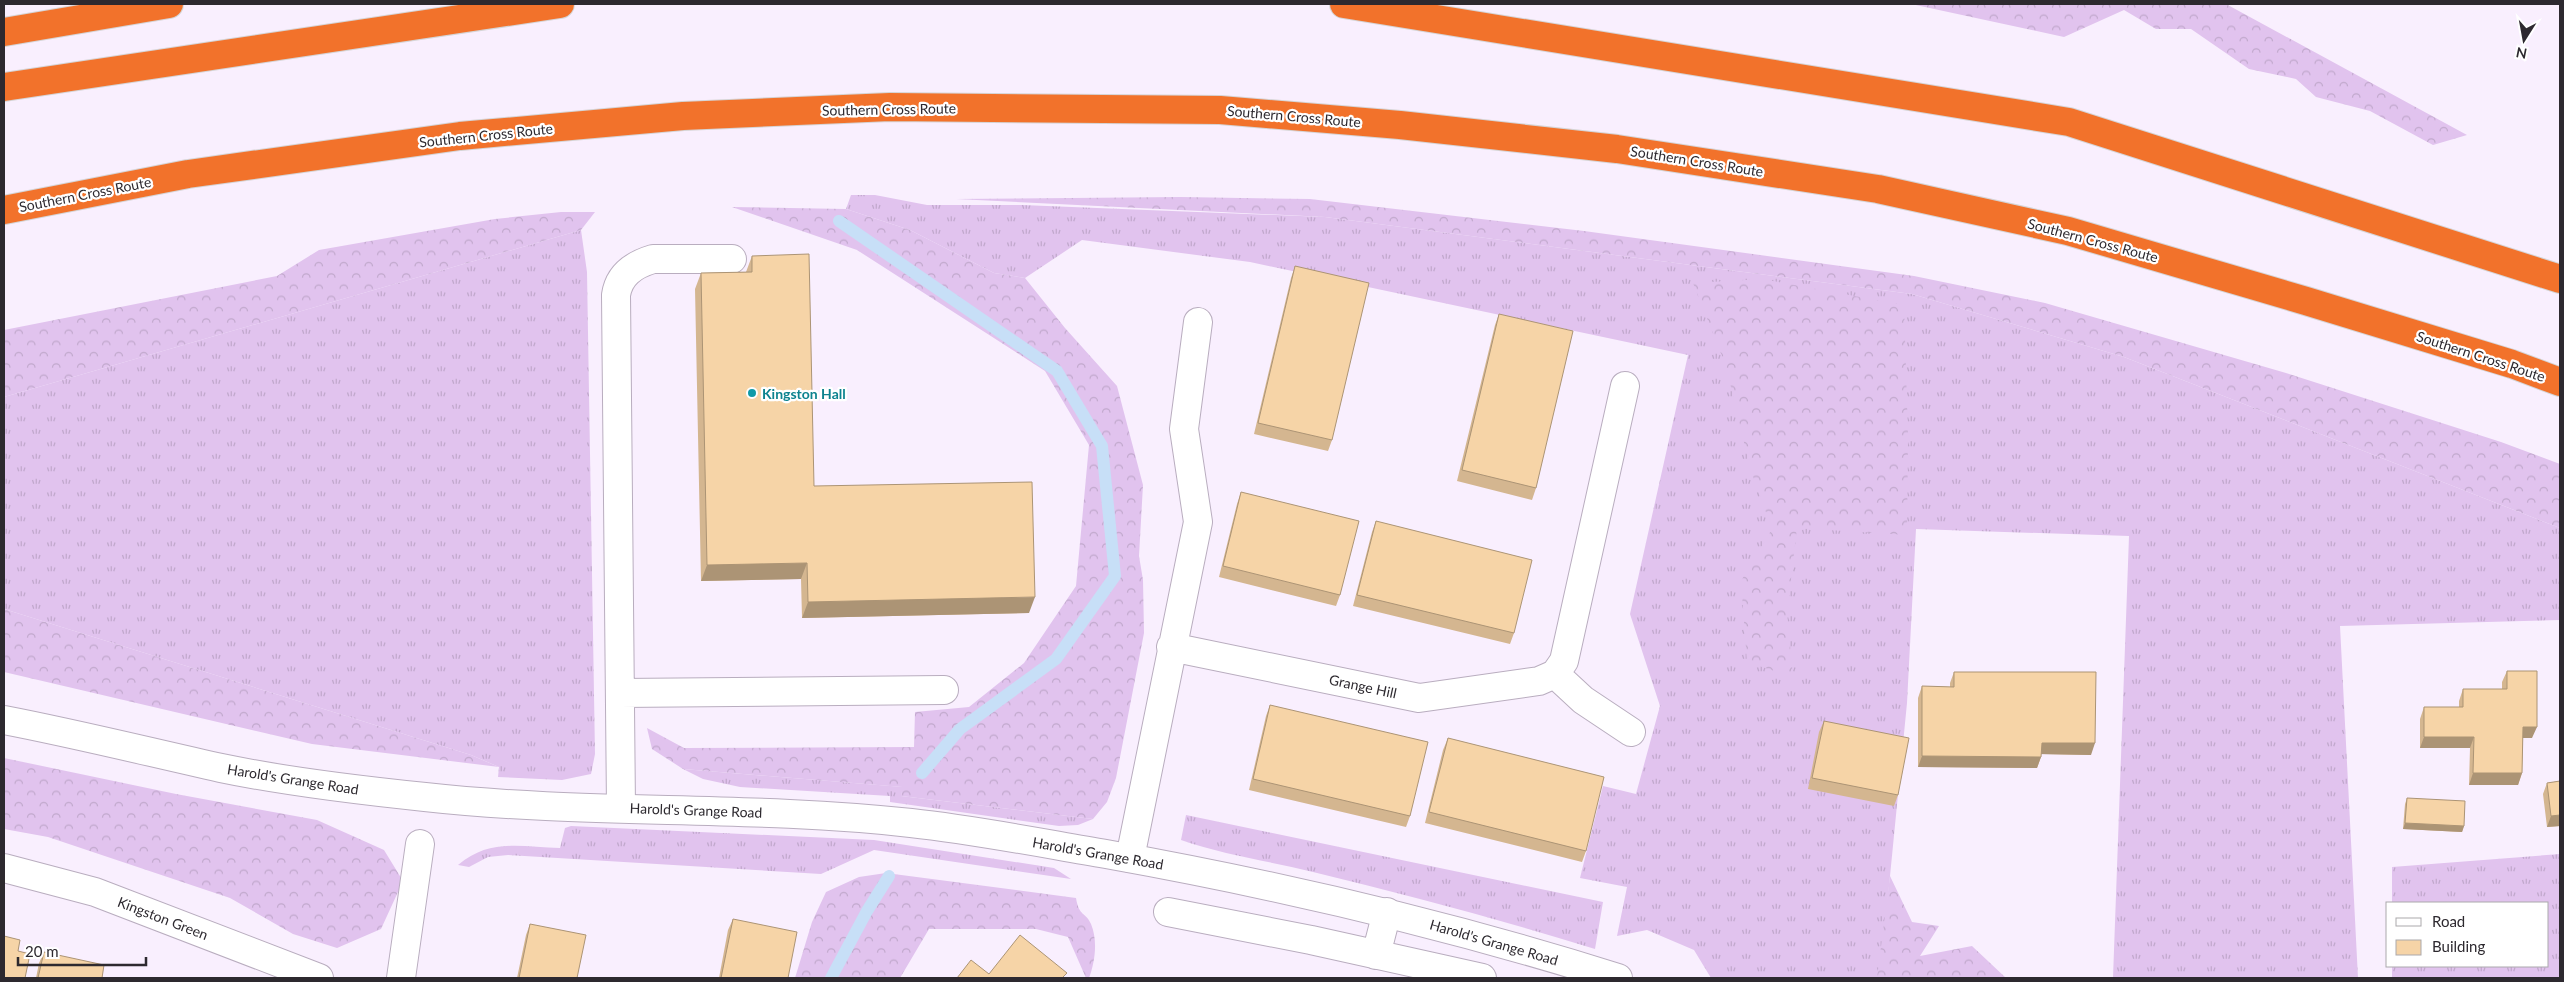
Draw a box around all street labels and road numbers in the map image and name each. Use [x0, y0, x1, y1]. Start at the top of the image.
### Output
street label: Southern Cross Route [822, 99, 956, 119]
street label: Southern Cross Route [1226, 102, 1362, 130]
street label: Southern Cross Route [418, 120, 554, 150]
street label: Southern Cross Route [1629, 142, 1765, 180]
street label: Southern Cross Route [18, 173, 152, 215]
street label: Southern Cross Route [2026, 214, 2160, 266]
street label: Southern Cross Route [2415, 327, 2547, 385]
street label: Grange Hill [1328, 671, 1398, 701]
street label: Harold's Grange Road [226, 760, 360, 798]
street label: Harold's Grange Road [629, 799, 763, 821]
street label: Harold's Grange Road [1031, 833, 1165, 873]
street label: Kingston Green [115, 893, 211, 943]
street label: Harold's Grange Road [1428, 916, 1560, 968]

